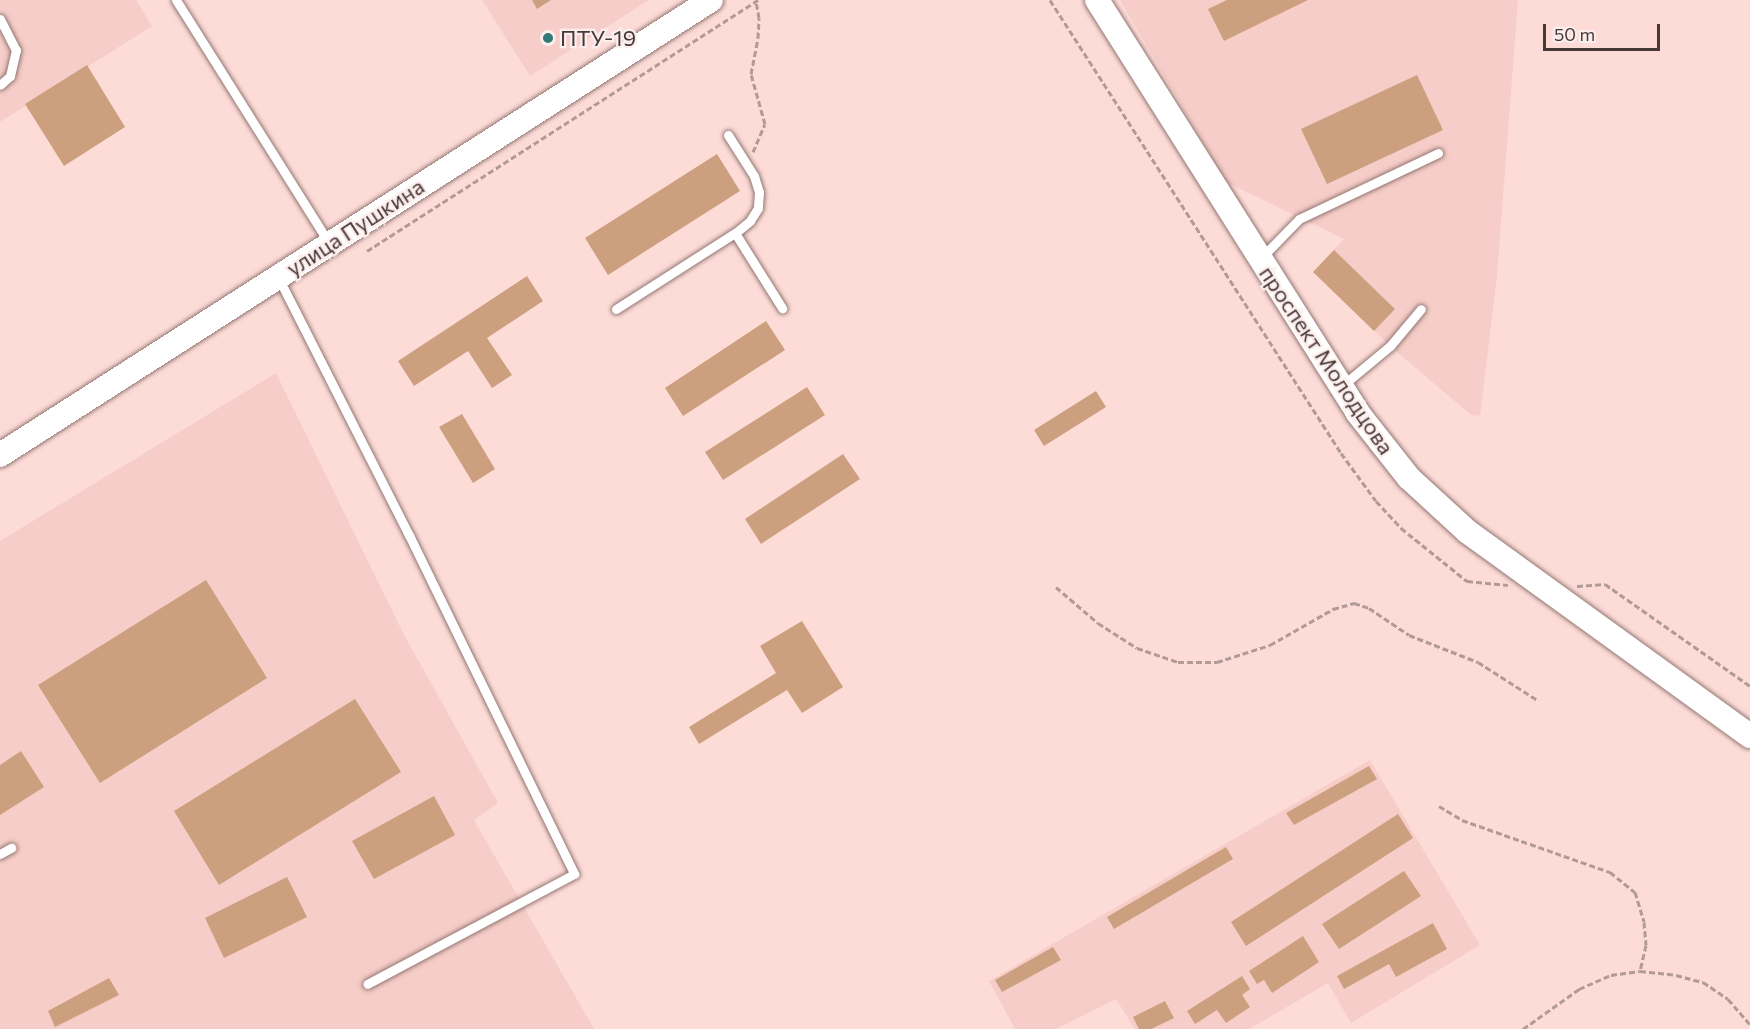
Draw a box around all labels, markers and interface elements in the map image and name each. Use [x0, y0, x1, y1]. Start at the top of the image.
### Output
scale bar [1546, 12, 1663, 50]
text: 50 m [1554, 23, 1595, 45]
place label: ПТУ-19 [560, 25, 636, 51]
marker: ПТУ-19 [541, 31, 555, 45]
street label: улица Пушкина [281, 173, 429, 281]
street label: проспект Молодцова [1254, 261, 1400, 459]

